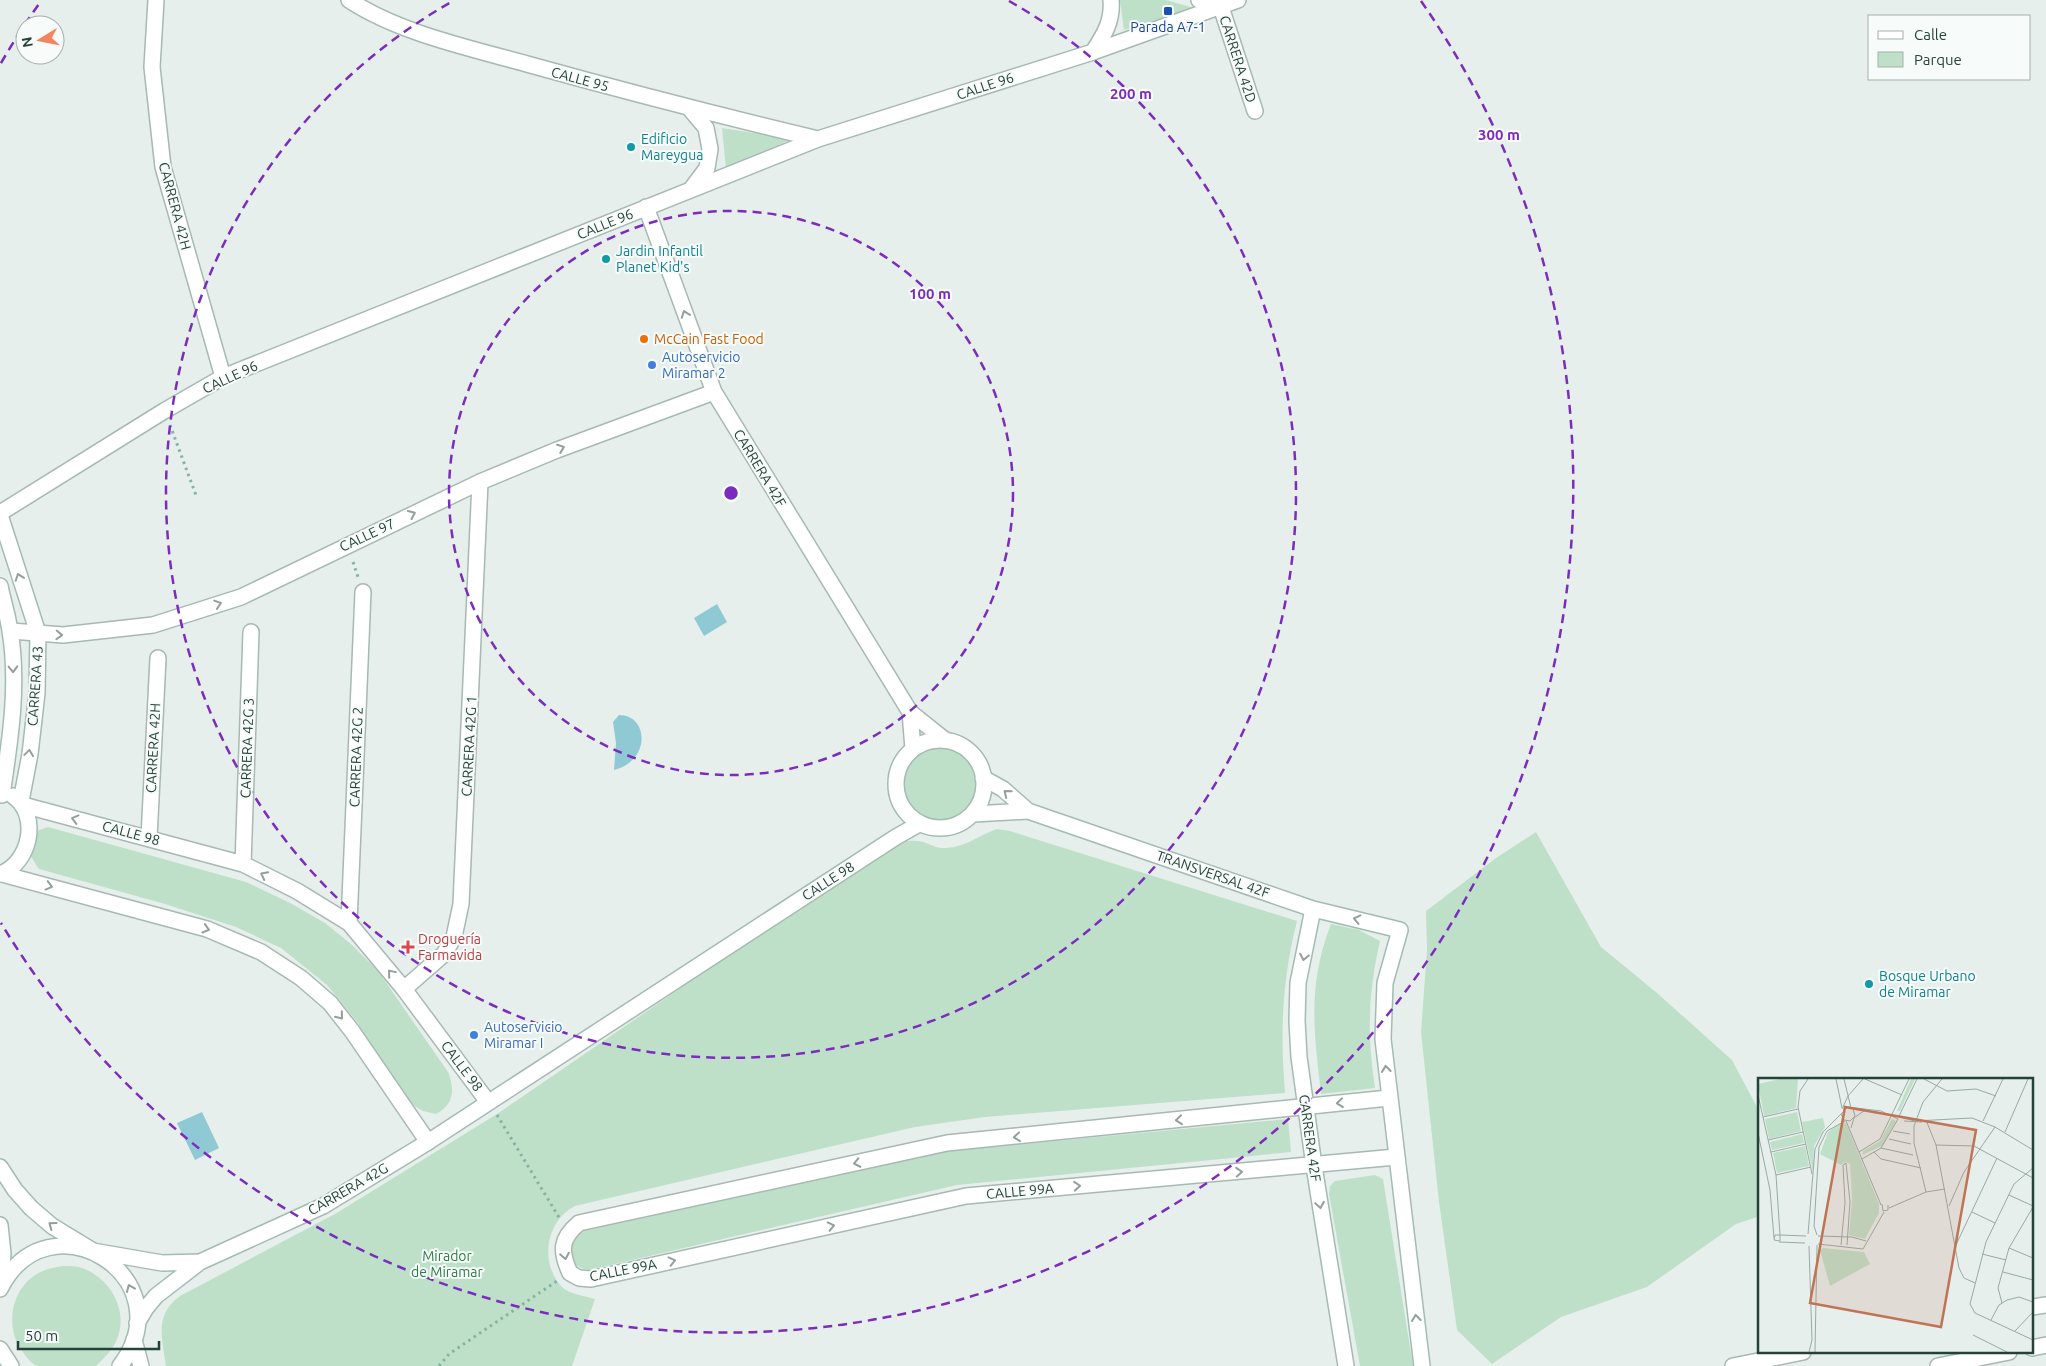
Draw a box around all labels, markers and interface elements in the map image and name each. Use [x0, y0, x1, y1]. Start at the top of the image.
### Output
marker: Parada A7-1 [1162, 5, 1174, 17]
street label: CARRERA 42D [1216, 14, 1260, 105]
north arrow [15, 15, 65, 65]
legend [1868, 15, 2031, 80]
place label: Parada A7-1 [1130, 19, 1206, 35]
text: Calle [1914, 26, 1947, 43]
text: N [18, 36, 36, 49]
text: Parque [1914, 51, 1962, 68]
street label: CALLE 95 [549, 64, 611, 94]
street label: CALLE 96 [954, 69, 1016, 103]
text: 200 m [1110, 85, 1152, 102]
text: 300 m [1478, 126, 1520, 143]
place label: Edificio Mareygua [641, 131, 703, 163]
marker: Edificio Mareygua [625, 141, 637, 153]
street label: CARRERA 42H [156, 160, 194, 252]
street label: CALLE 96 [575, 205, 635, 242]
place label: Jardin Infantil Planet Kid's [616, 243, 703, 275]
marker: Jardin Infantil Planet Kid's [600, 253, 612, 265]
text: 100 m [909, 285, 951, 302]
one-way arrow [681, 310, 691, 318]
place label: McCain Fast Food [654, 331, 764, 347]
marker: McCain Fast Food [638, 333, 650, 345]
place label: Autoservicio Miramar 2 [662, 349, 741, 381]
street label: CALLE 96 [200, 357, 260, 397]
marker: Autoservicio Miramar 2 [646, 359, 658, 371]
street label: CARRERA 42F [731, 426, 789, 510]
one-way arrow [556, 444, 565, 455]
centre of rings [722, 484, 740, 502]
one-way arrow [407, 510, 416, 520]
street label: CALLE 97 [337, 515, 397, 555]
one-way arrow [15, 573, 25, 582]
one-way arrow [213, 600, 221, 610]
one-way arrow [55, 629, 63, 640]
street label: CARRERA 43 [24, 645, 46, 727]
one-way arrow [7, 665, 18, 673]
street label: CARRERA 42G 1 [458, 695, 480, 797]
street label: CARRERA 42G 3 [237, 697, 257, 799]
street label: CARRERA 42H [143, 702, 163, 794]
street label: CARRERA 42G 2 [346, 706, 366, 808]
one-way arrow [24, 749, 34, 758]
one-way arrow [1004, 790, 1013, 798]
one-way arrow [72, 814, 80, 824]
street label: CALLE 98 [100, 818, 162, 848]
street label: TRANSVERSAL 42F [1154, 847, 1272, 901]
street label: CALLE 98 [799, 858, 857, 904]
one-way arrow [260, 871, 269, 881]
one-way arrow [44, 880, 53, 891]
one-way arrow [1352, 914, 1361, 925]
one-way arrow [201, 923, 209, 933]
place label: Droguería Farmavida [418, 931, 482, 963]
marker: Droguería Farmavida [402, 941, 414, 953]
one-way arrow [1299, 952, 1310, 961]
place label: Bosque Urbano de Miramar [1879, 968, 1976, 1000]
one-way arrow [388, 970, 396, 979]
marker: Bosque Urbano de Miramar [1863, 978, 1875, 990]
one-way arrow [335, 1010, 343, 1019]
place label: Autoservicio Miramar I [484, 1019, 563, 1051]
marker: Autoservicio Miramar I [468, 1029, 480, 1041]
street label: CALLE 98 [438, 1038, 486, 1094]
one-way arrow [1381, 1065, 1392, 1073]
inset map [1758, 1078, 2034, 1354]
street label: CARRERA 42F [1296, 1093, 1324, 1183]
one-way arrow [1336, 1097, 1344, 1108]
one-way arrow [1174, 1114, 1182, 1125]
one-way arrow [1013, 1131, 1021, 1142]
one-way arrow [852, 1157, 861, 1168]
street label: CARRERA 42G [305, 1160, 391, 1218]
one-way arrow [1236, 1167, 1244, 1178]
street label: CALLE 99A [985, 1180, 1055, 1202]
one-way arrow [1074, 1181, 1082, 1192]
one-way arrow [1314, 1201, 1325, 1209]
one-way arrow [827, 1221, 836, 1231]
one-way arrow [48, 1222, 58, 1231]
park label: Mirador de Miramar [411, 1248, 484, 1280]
one-way arrow [559, 1252, 569, 1261]
street label: CALLE 99A [588, 1256, 658, 1284]
one-way arrow [668, 1256, 677, 1267]
one-way arrow [126, 1284, 137, 1293]
one-way arrow [1411, 1313, 1422, 1321]
scale bar [18, 1318, 159, 1350]
text: 50 m [25, 1327, 58, 1344]

